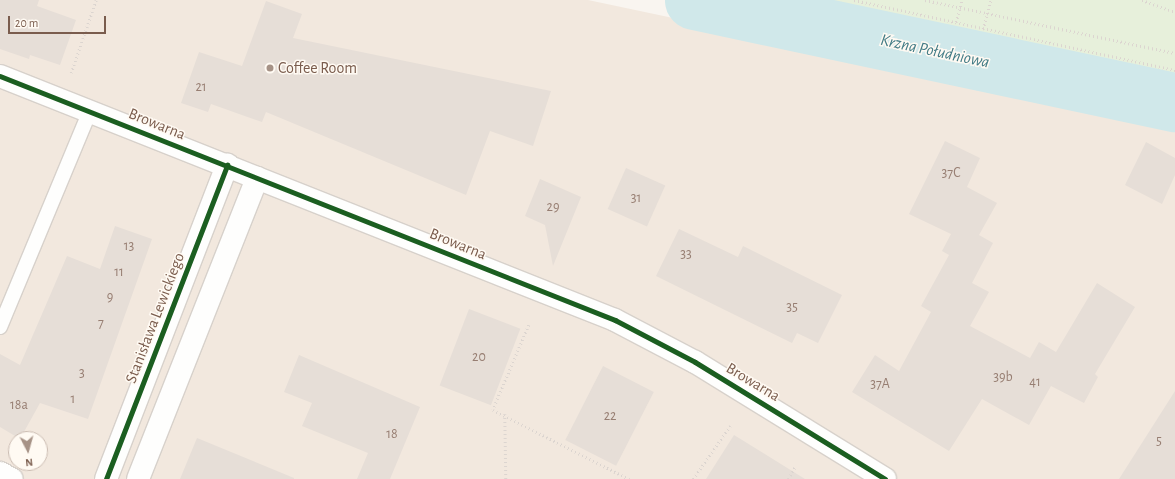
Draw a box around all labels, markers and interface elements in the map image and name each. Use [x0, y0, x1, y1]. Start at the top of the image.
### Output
scale bar [10, 8, 108, 34]
text: 20 m [15, 17, 38, 29]
water label: Krzna Południowa [879, 30, 991, 72]
place label: Coffee Room [278, 58, 357, 78]
marker: Coffee Room [265, 63, 275, 73]
house number: 21 [195, 79, 207, 95]
street label: Browarna [126, 104, 188, 144]
house number: 37C [942, 165, 960, 181]
house number: 31 [631, 190, 641, 206]
house number: 29 [547, 199, 559, 215]
street label: Browarna [427, 224, 489, 264]
house number: 13 [124, 238, 134, 254]
house number: 33 [680, 246, 692, 262]
street label: Stanisława Lewickiego [121, 250, 189, 386]
house number: 11 [114, 264, 124, 280]
house number: 9 [107, 289, 113, 305]
house number: 35 [786, 299, 798, 315]
house number: 7 [98, 315, 104, 331]
house number: 20 [472, 349, 486, 365]
street label: Browarna [722, 358, 784, 406]
house number: 3 [79, 365, 85, 381]
house number: 39b [993, 369, 1013, 385]
house number: 41 [1029, 374, 1041, 390]
house number: 37A [870, 376, 890, 392]
house number: 1 [71, 391, 75, 407]
house number: 18a [10, 397, 28, 413]
house number: 22 [604, 408, 616, 424]
house number: 18 [386, 426, 398, 442]
north arrow [8, 431, 48, 471]
house number: 5 [1156, 433, 1162, 449]
text: N [25, 457, 34, 468]

